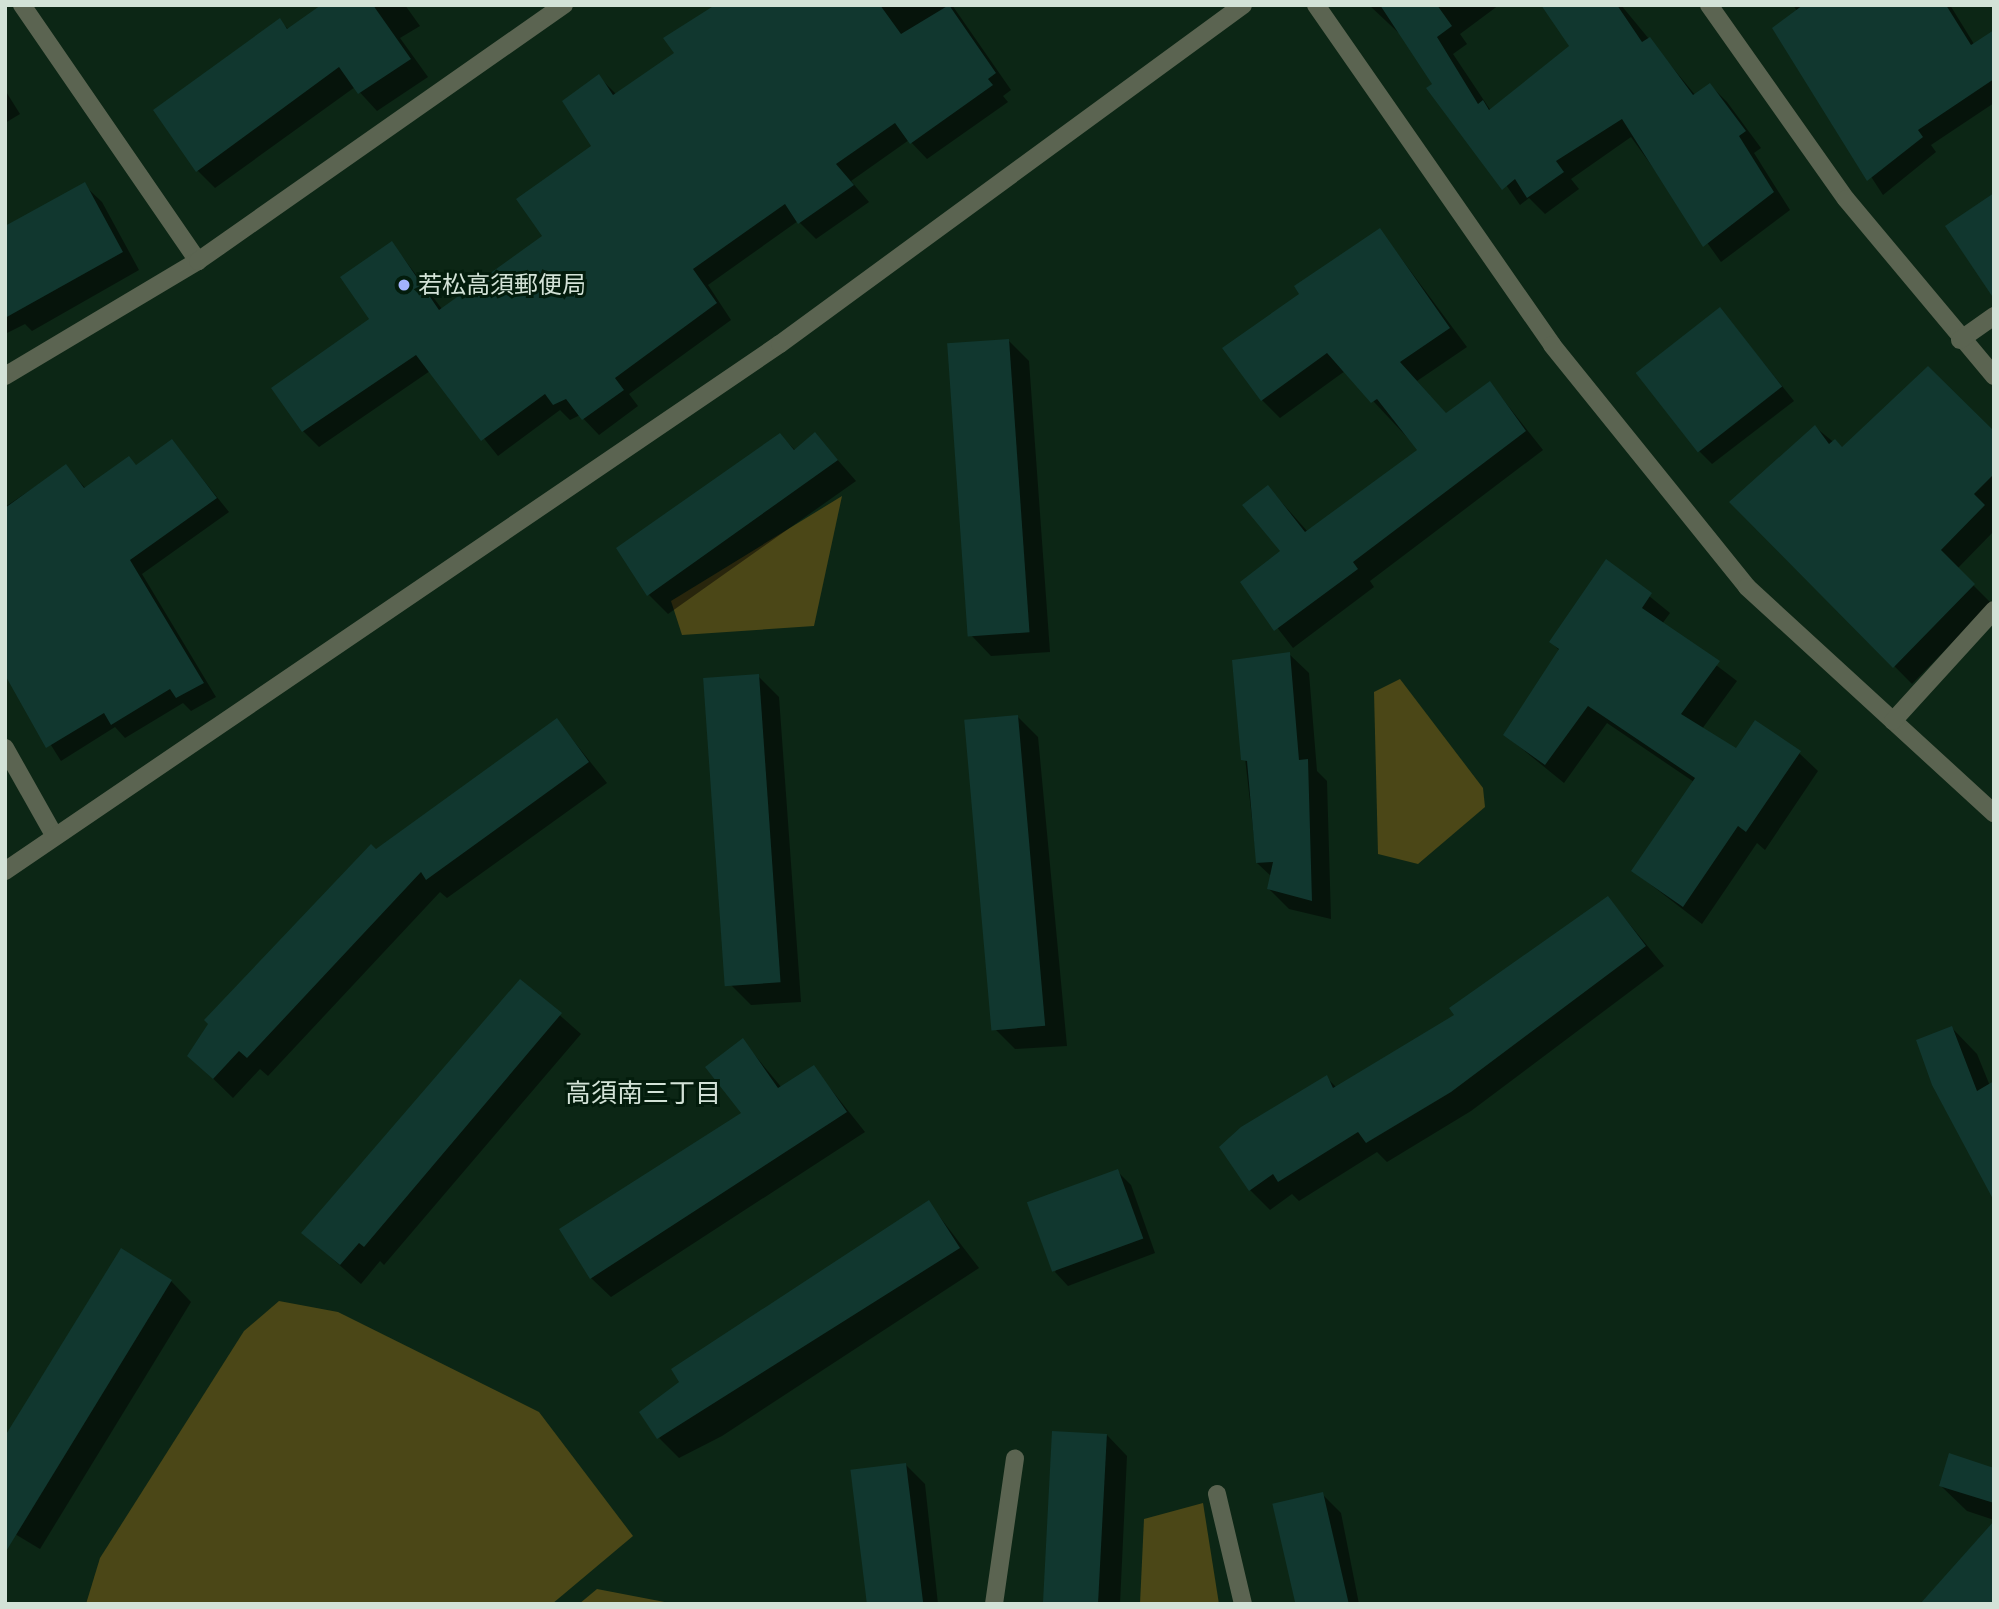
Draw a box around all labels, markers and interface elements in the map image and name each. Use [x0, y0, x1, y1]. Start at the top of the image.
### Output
place label: 若松高須郵便局 [418, 271, 586, 299]
marker: 若松高須郵便局 [396, 277, 412, 293]
district label: 高須南三丁目 [565, 1077, 721, 1109]

